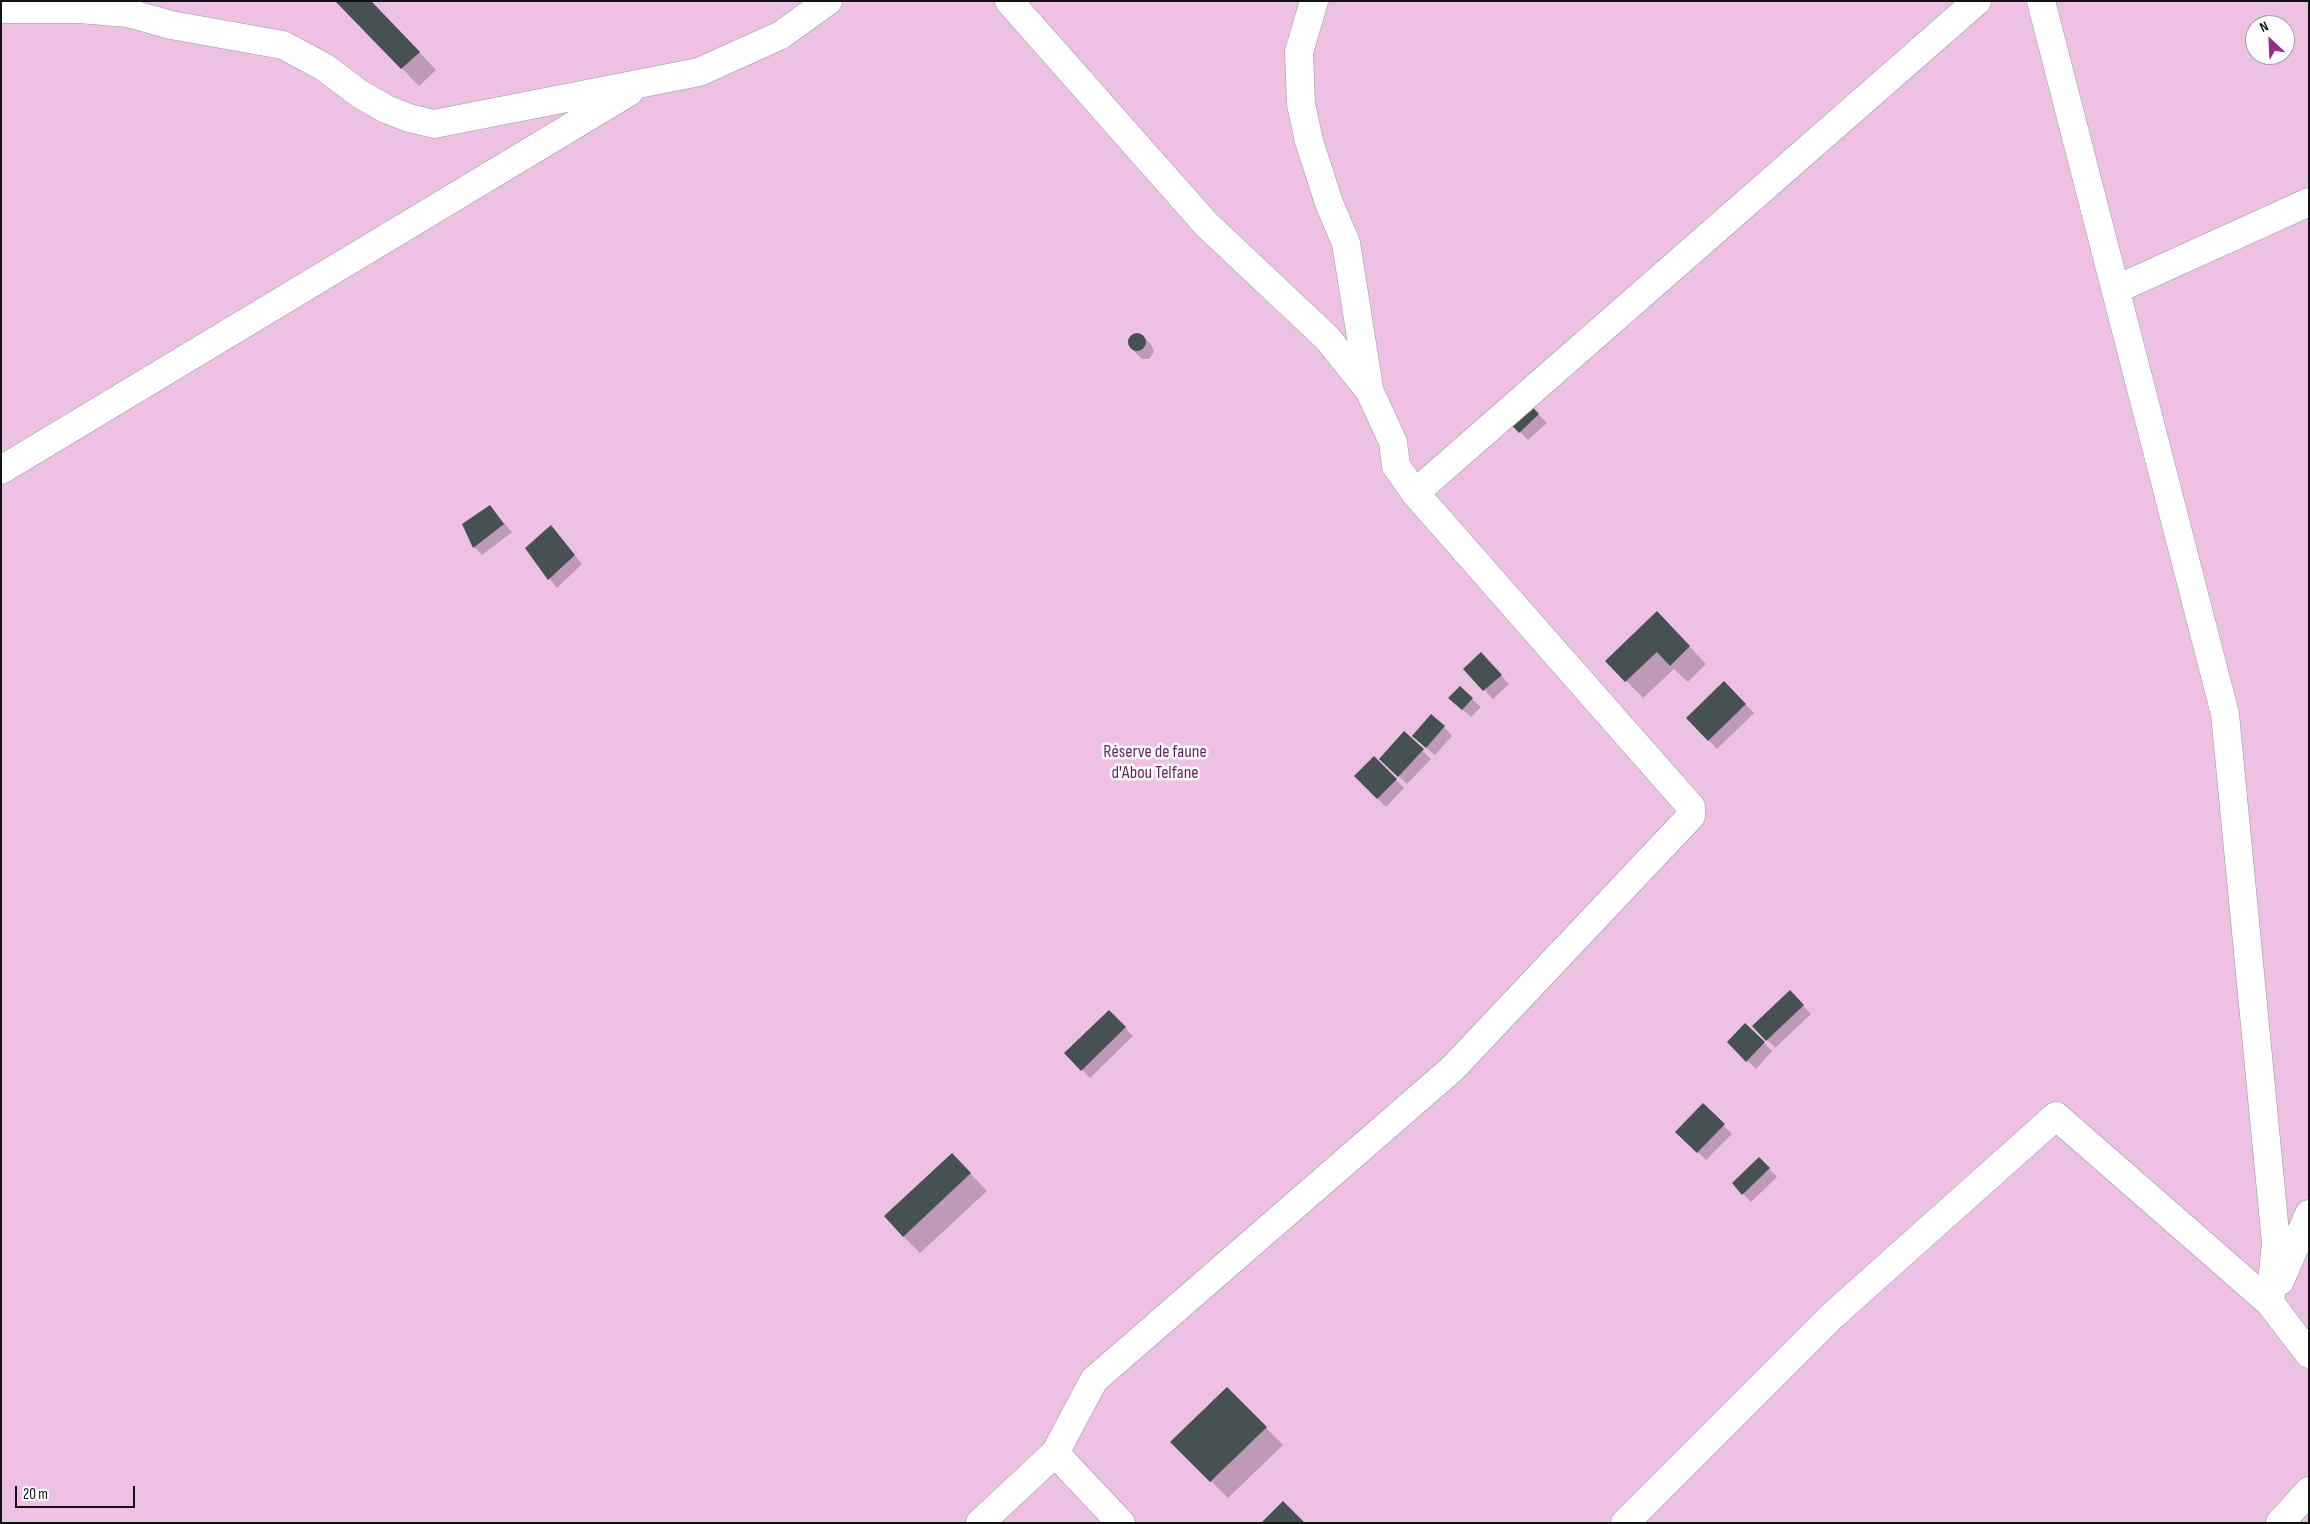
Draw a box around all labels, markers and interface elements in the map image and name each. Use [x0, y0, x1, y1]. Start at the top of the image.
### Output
north arrow [2245, 15, 2295, 65]
text: N [2257, 18, 2271, 36]
park label: Réserve de faune d'Abou Telfane [1103, 741, 1207, 784]
scale bar [18, 1476, 138, 1508]
text: 20 m [23, 1485, 48, 1504]

